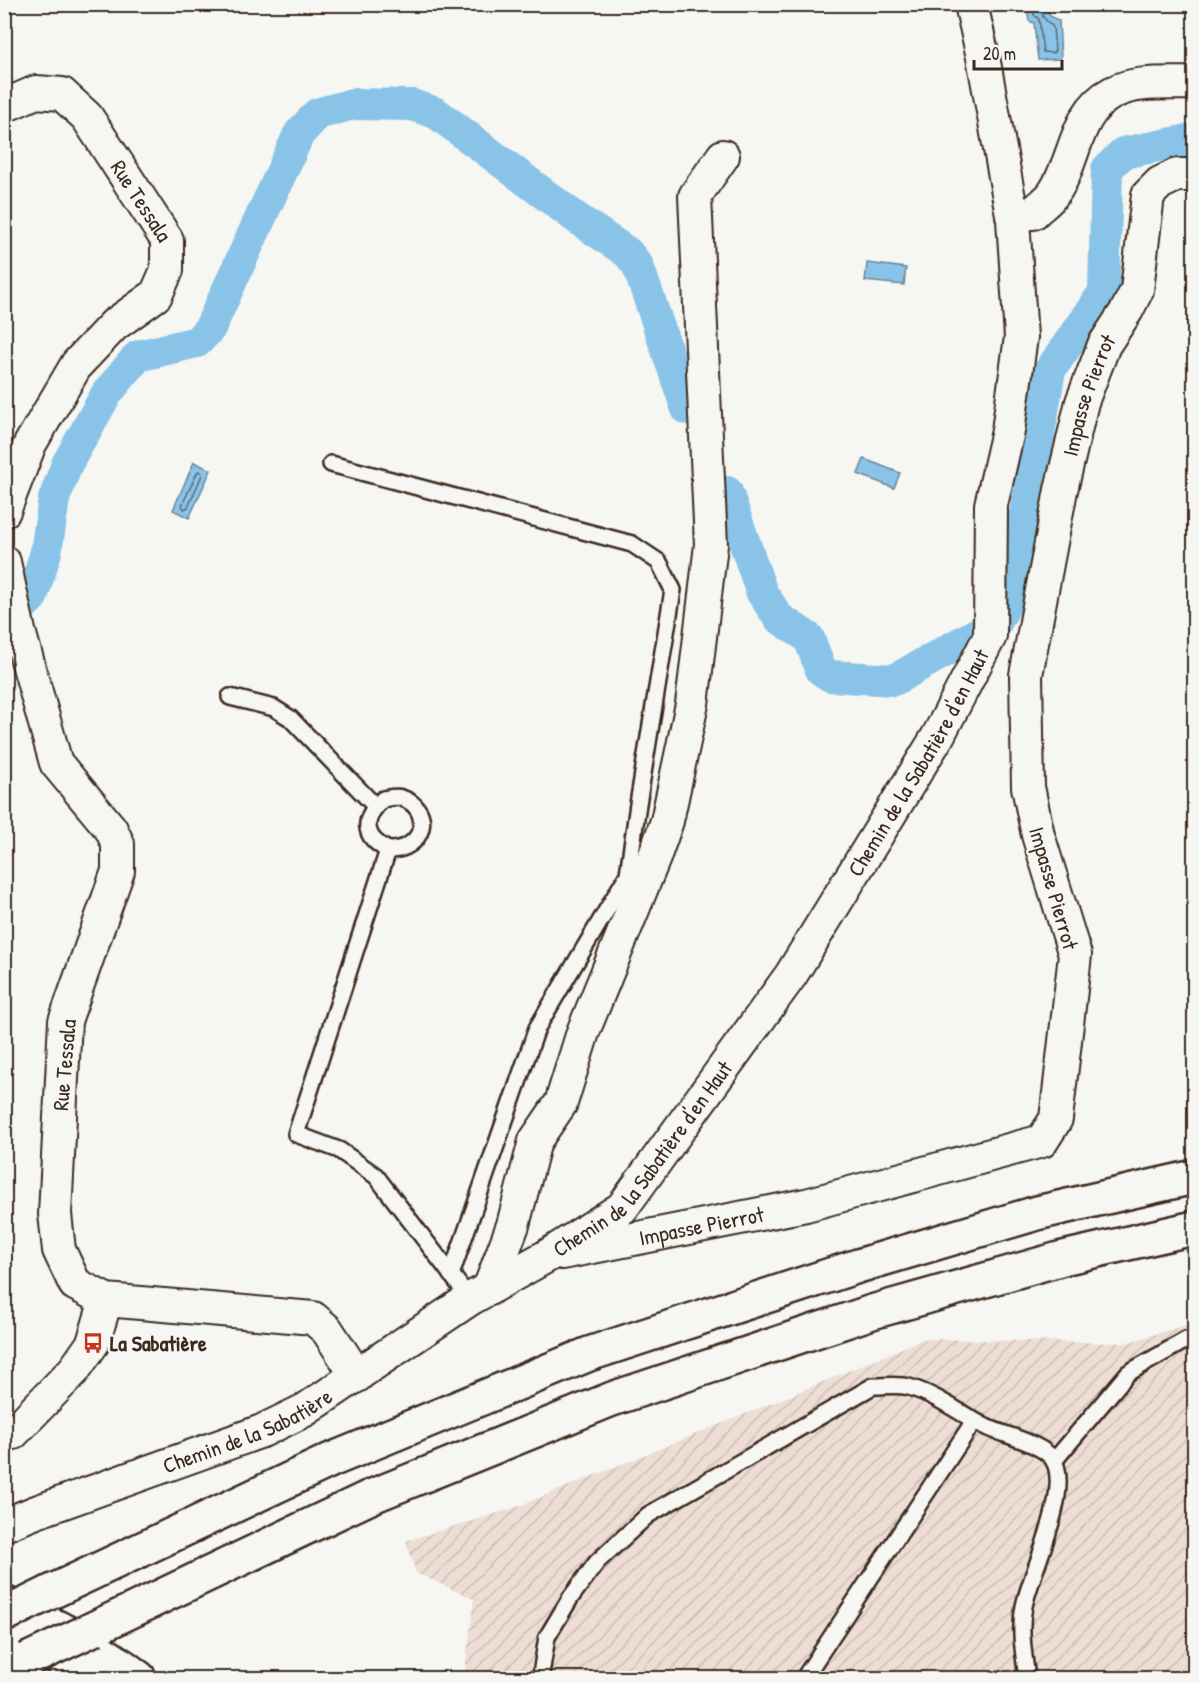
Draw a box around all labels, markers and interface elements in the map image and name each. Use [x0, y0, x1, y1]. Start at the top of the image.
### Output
scale bar [974, 33, 1062, 71]
text: 20 m [983, 41, 1016, 66]
street label: Rue Tessala [104, 154, 179, 248]
street label: Impasse Pierrot [1055, 328, 1123, 459]
street label: Chemin de la Sabatière d'en Haut [840, 643, 996, 882]
street label: Impasse Pierrot [1022, 823, 1086, 953]
street label: Rue Tessala [45, 1018, 83, 1112]
street label: Chemin de la Sabatière d'en Haut [547, 1054, 739, 1264]
street label: Impasse Pierrot [636, 1199, 767, 1253]
place label: La Sabatière [110, 1328, 207, 1358]
bus stop icon: La Sabatière [81, 1331, 105, 1355]
street label: Chemin de la Sabatière [158, 1381, 338, 1480]

